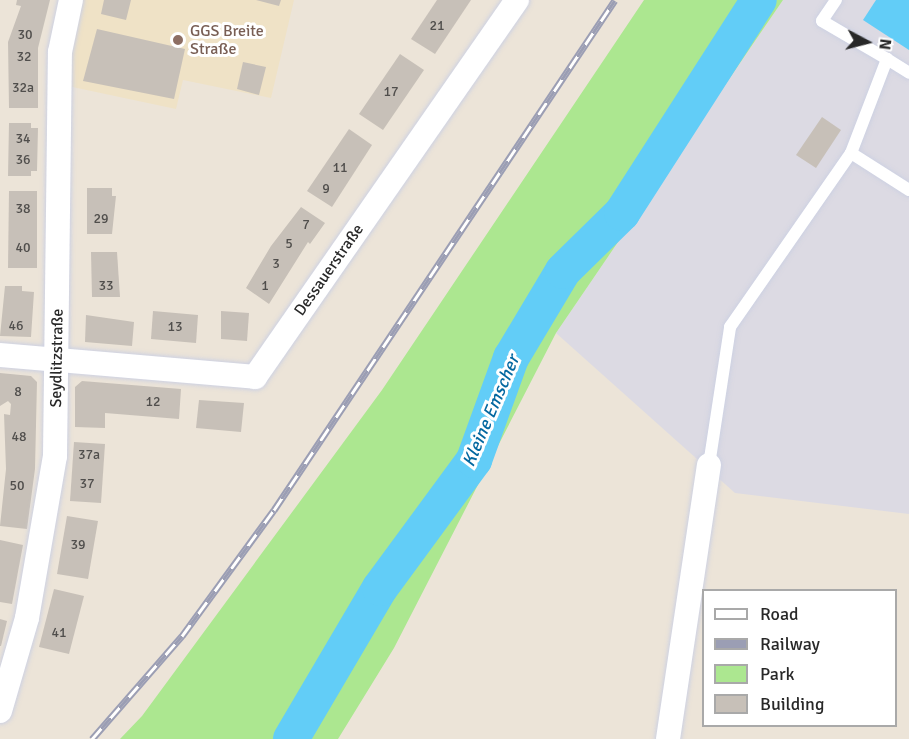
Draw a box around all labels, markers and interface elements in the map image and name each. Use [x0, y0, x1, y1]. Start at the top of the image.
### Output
north arrow [837, 12, 897, 72]
house number: 21 [429, 18, 445, 34]
place label: GGS Breite Straße [190, 21, 264, 59]
house number: 30 [17, 27, 33, 43]
marker: GGS Breite Straße [171, 33, 185, 47]
text: N [874, 37, 895, 51]
house number: 32 [16, 49, 32, 65]
house number: 32a [12, 80, 34, 96]
house number: 17 [383, 84, 399, 100]
house number: 34 [15, 131, 31, 147]
house number: 36 [15, 152, 31, 168]
house number: 11 [332, 160, 348, 176]
house number: 9 [322, 181, 330, 197]
house number: 38 [15, 201, 31, 217]
house number: 29 [93, 211, 109, 227]
house number: 7 [302, 217, 310, 233]
street label: Dessauerstraße [290, 220, 368, 320]
house number: 5 [285, 236, 293, 252]
house number: 40 [15, 240, 31, 256]
house number: 3 [272, 256, 280, 272]
house number: 33 [98, 278, 114, 294]
house number: 1 [261, 278, 269, 294]
street label: Seydlitzstraße [47, 308, 67, 408]
house number: 46 [8, 318, 24, 334]
house number: 13 [167, 319, 183, 335]
water label: Kleine Emscher [458, 352, 524, 470]
house number: 8 [14, 384, 22, 400]
house number: 12 [145, 394, 161, 410]
house number: 48 [11, 429, 27, 445]
house number: 37a [78, 447, 100, 463]
house number: 37 [79, 476, 95, 492]
house number: 50 [9, 478, 25, 494]
house number: 39 [70, 537, 86, 553]
legend [702, 589, 897, 727]
text: Road [760, 603, 799, 625]
house number: 41 [51, 625, 67, 641]
text: Railway [760, 633, 820, 655]
text: Park [760, 663, 795, 685]
text: Building [760, 693, 824, 715]

